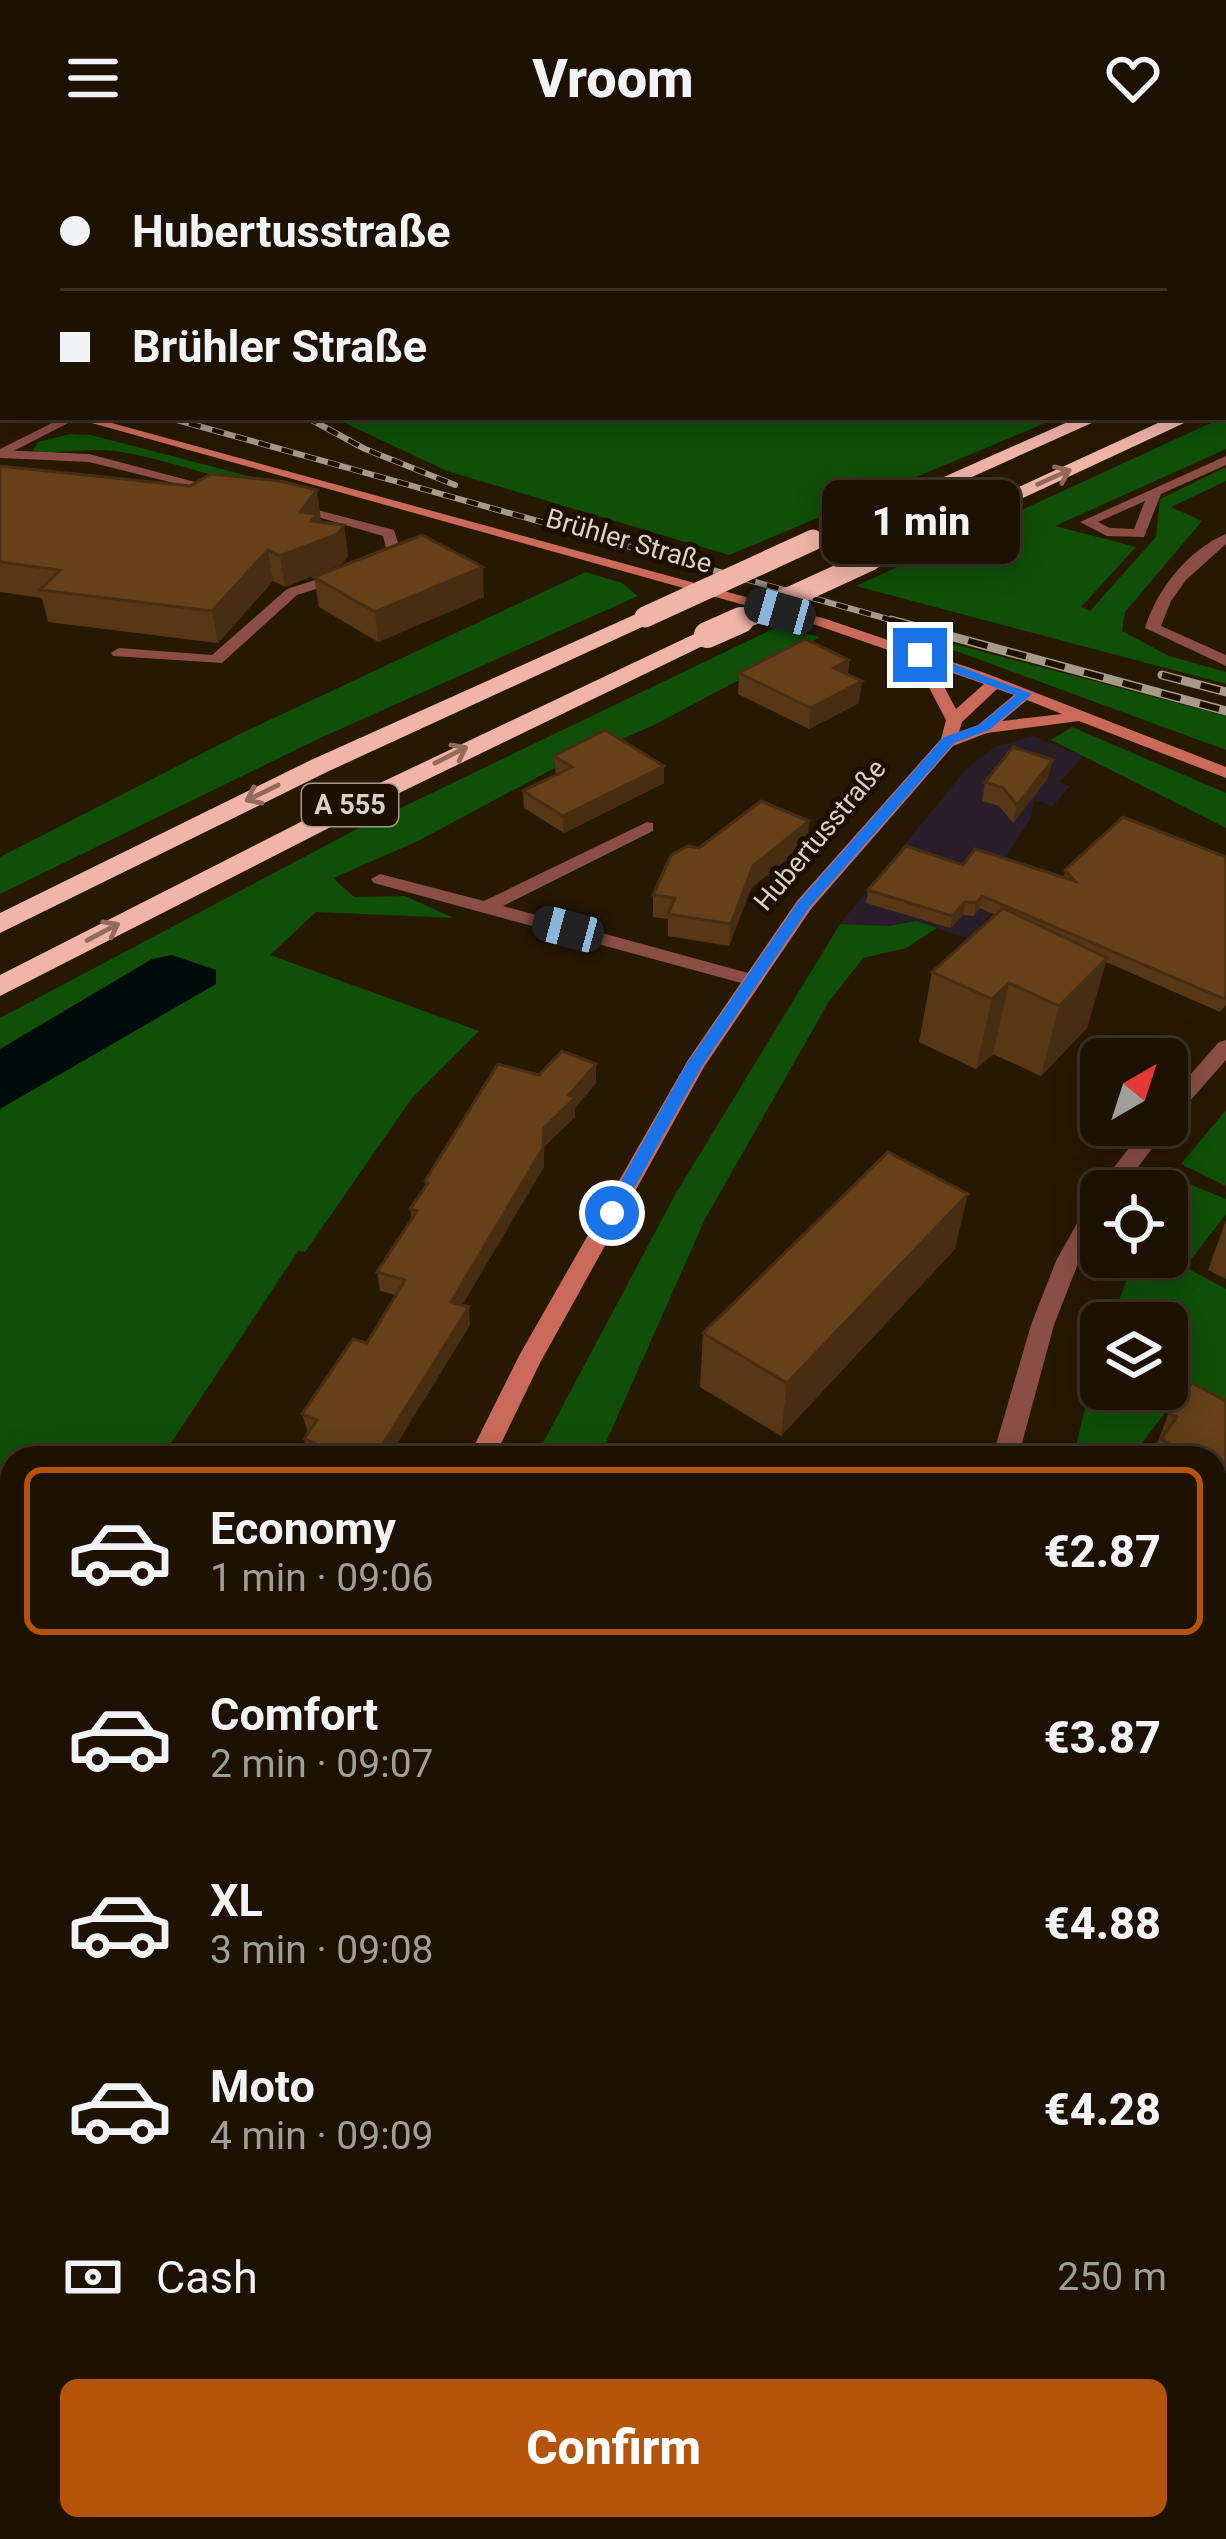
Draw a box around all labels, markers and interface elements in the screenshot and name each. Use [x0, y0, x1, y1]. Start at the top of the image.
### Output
icon: menu [60, 45, 126, 111]
icon: heart [1100, 45, 1166, 111]
text: Vroom [532, 47, 694, 110]
text: Hubertusstraße [132, 205, 451, 258]
text: Brühler Straße [132, 320, 427, 373]
one-way arrow [1035, 465, 1071, 487]
callout: 1 min [821, 481, 1019, 565]
text: 1 min [872, 499, 970, 545]
street label: Brühler Straße [542, 502, 716, 580]
car [740, 584, 820, 638]
route end [893, 628, 947, 682]
one-way arrow [432, 743, 468, 765]
street label: Hubertusstraße [747, 753, 893, 917]
one-way arrow [245, 783, 281, 805]
road number: A 555 [302, 784, 398, 826]
car [529, 902, 607, 956]
one-way arrow [85, 920, 120, 943]
north arrow [1080, 1038, 1188, 1146]
map controls [1080, 1038, 1188, 1410]
button: locate [1080, 1170, 1188, 1278]
route start [585, 1186, 639, 1240]
button: layers [1080, 1302, 1188, 1410]
icon: car [66, 1497, 174, 1605]
text: Economy [210, 1502, 396, 1555]
text: €2.87 [1044, 1525, 1161, 1578]
text: 1 min · 09:06 [210, 1555, 433, 1601]
icon: car [66, 1683, 174, 1791]
text: Comfort [210, 1688, 378, 1741]
text: €3.87 [1044, 1711, 1161, 1764]
text: 2 min · 09:07 [210, 1741, 433, 1787]
icon: car [66, 1869, 174, 1977]
text: XL [210, 1874, 263, 1927]
text: €4.88 [1044, 1897, 1161, 1950]
text: 3 min · 09:08 [210, 1927, 433, 1973]
icon: car [66, 2055, 174, 2163]
text: Moto [210, 2060, 315, 2113]
text: €4.28 [1044, 2083, 1161, 2136]
text: 4 min · 09:09 [210, 2113, 433, 2159]
icon: cash [60, 2244, 126, 2310]
text: Cash [156, 2251, 258, 2304]
text: 250 m [1057, 2254, 1167, 2300]
button: Confirm [60, 2379, 1167, 2517]

